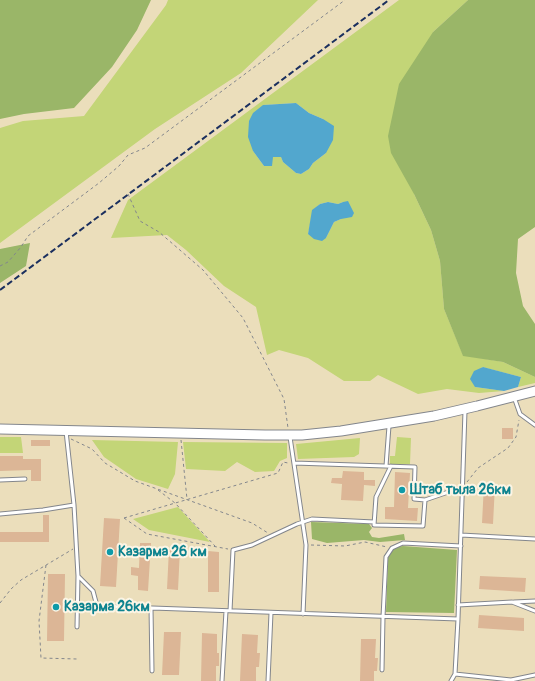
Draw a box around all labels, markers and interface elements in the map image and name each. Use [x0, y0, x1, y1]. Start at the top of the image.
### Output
place label: Штаб тыла 26км [410, 482, 511, 498]
marker: Штаб тыла 26км [397, 485, 407, 495]
place label: Казарма 26 км [118, 544, 207, 560]
marker: Казарма 26 км [105, 547, 115, 557]
place label: Казарма 26км [64, 599, 150, 615]
marker: Казарма 26км [51, 602, 61, 612]

